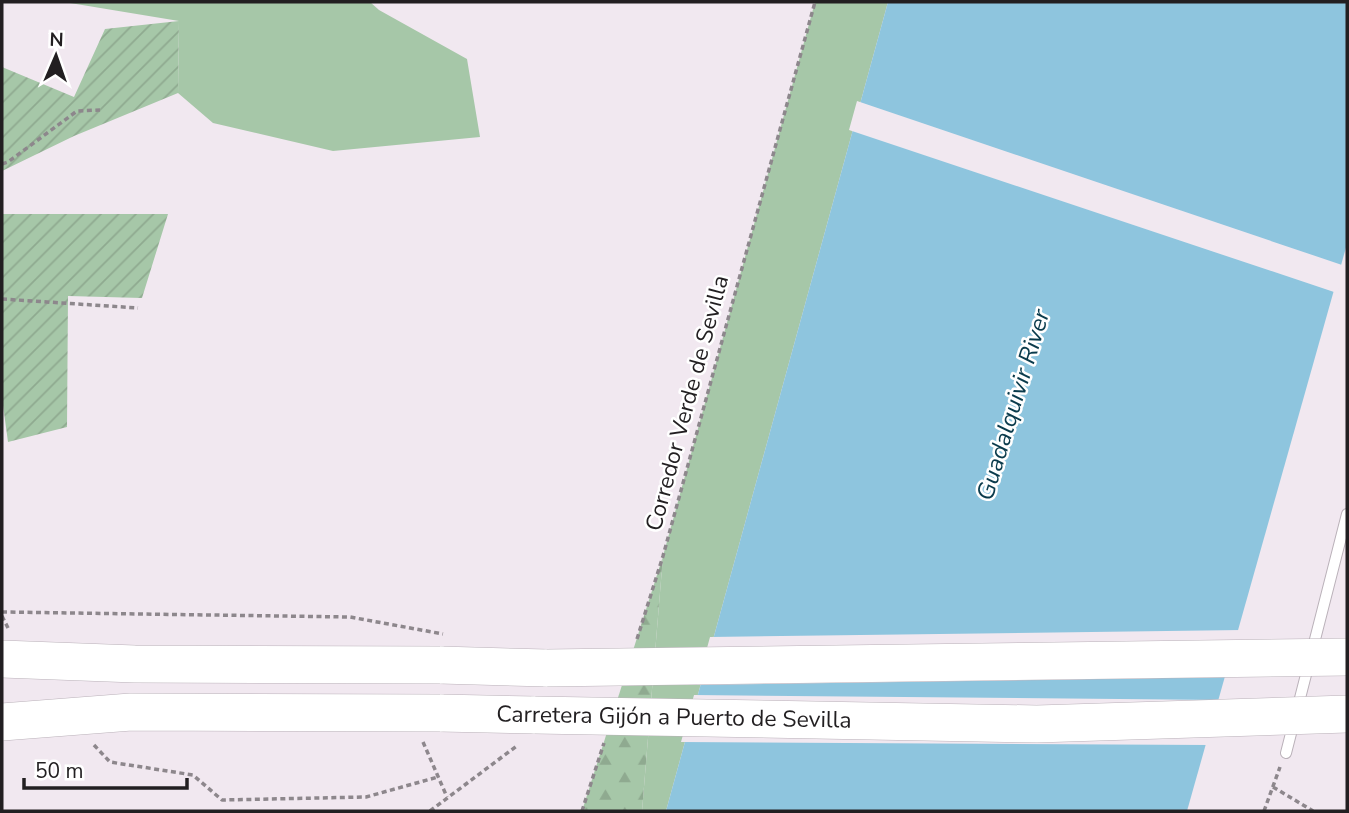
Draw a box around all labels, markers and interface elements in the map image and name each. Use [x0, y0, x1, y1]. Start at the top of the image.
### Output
north arrow [21, 21, 91, 91]
text: N [49, 27, 64, 53]
street label: Corredor Verde de Sevilla [638, 272, 736, 534]
water label: Guadalquivir River [969, 304, 1058, 504]
street label: Carretera Gijón a Puerto de Sevilla [496, 698, 852, 736]
scale bar [24, 746, 187, 790]
text: 50 m [35, 757, 84, 785]

